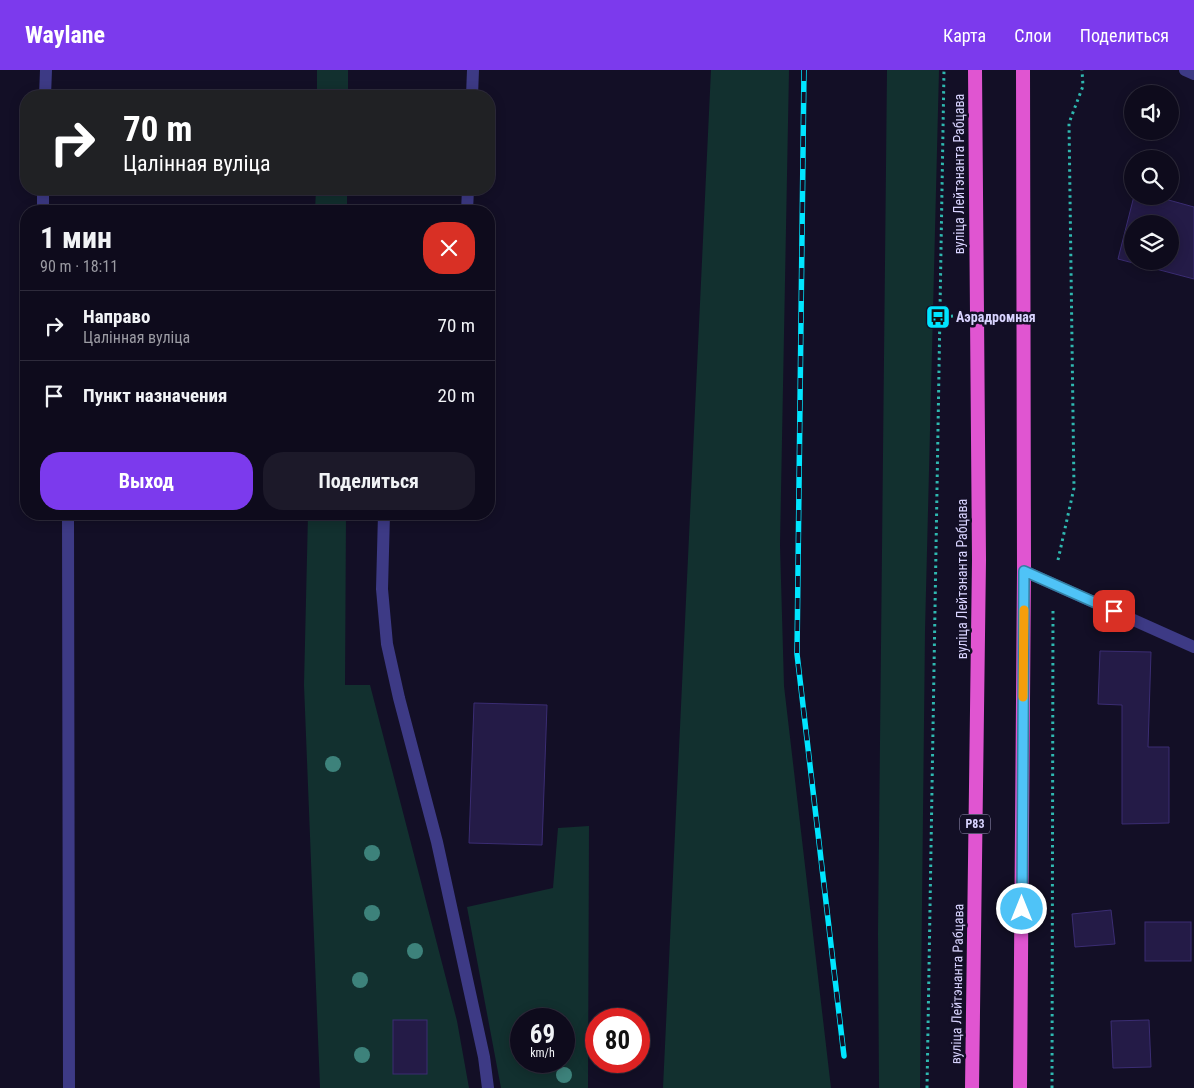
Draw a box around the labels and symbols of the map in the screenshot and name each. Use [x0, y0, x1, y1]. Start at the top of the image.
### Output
street label: вуліца Лейтэнанта Рабцава [951, 94, 967, 254]
bus stop icon: Аэрадромная [925, 304, 951, 330]
place label: Аэрадромная [956, 309, 1036, 325]
street label: вуліца Лейтэнанта Рабцава [954, 499, 970, 659]
pin [1093, 590, 1135, 632]
road number: Р83 [960, 814, 990, 834]
position arrow [995, 882, 1047, 934]
street label: вуліца Лейтэнанта Рабцава [948, 904, 966, 1064]
speed limit sign: 80 [585, 1008, 650, 1073]

